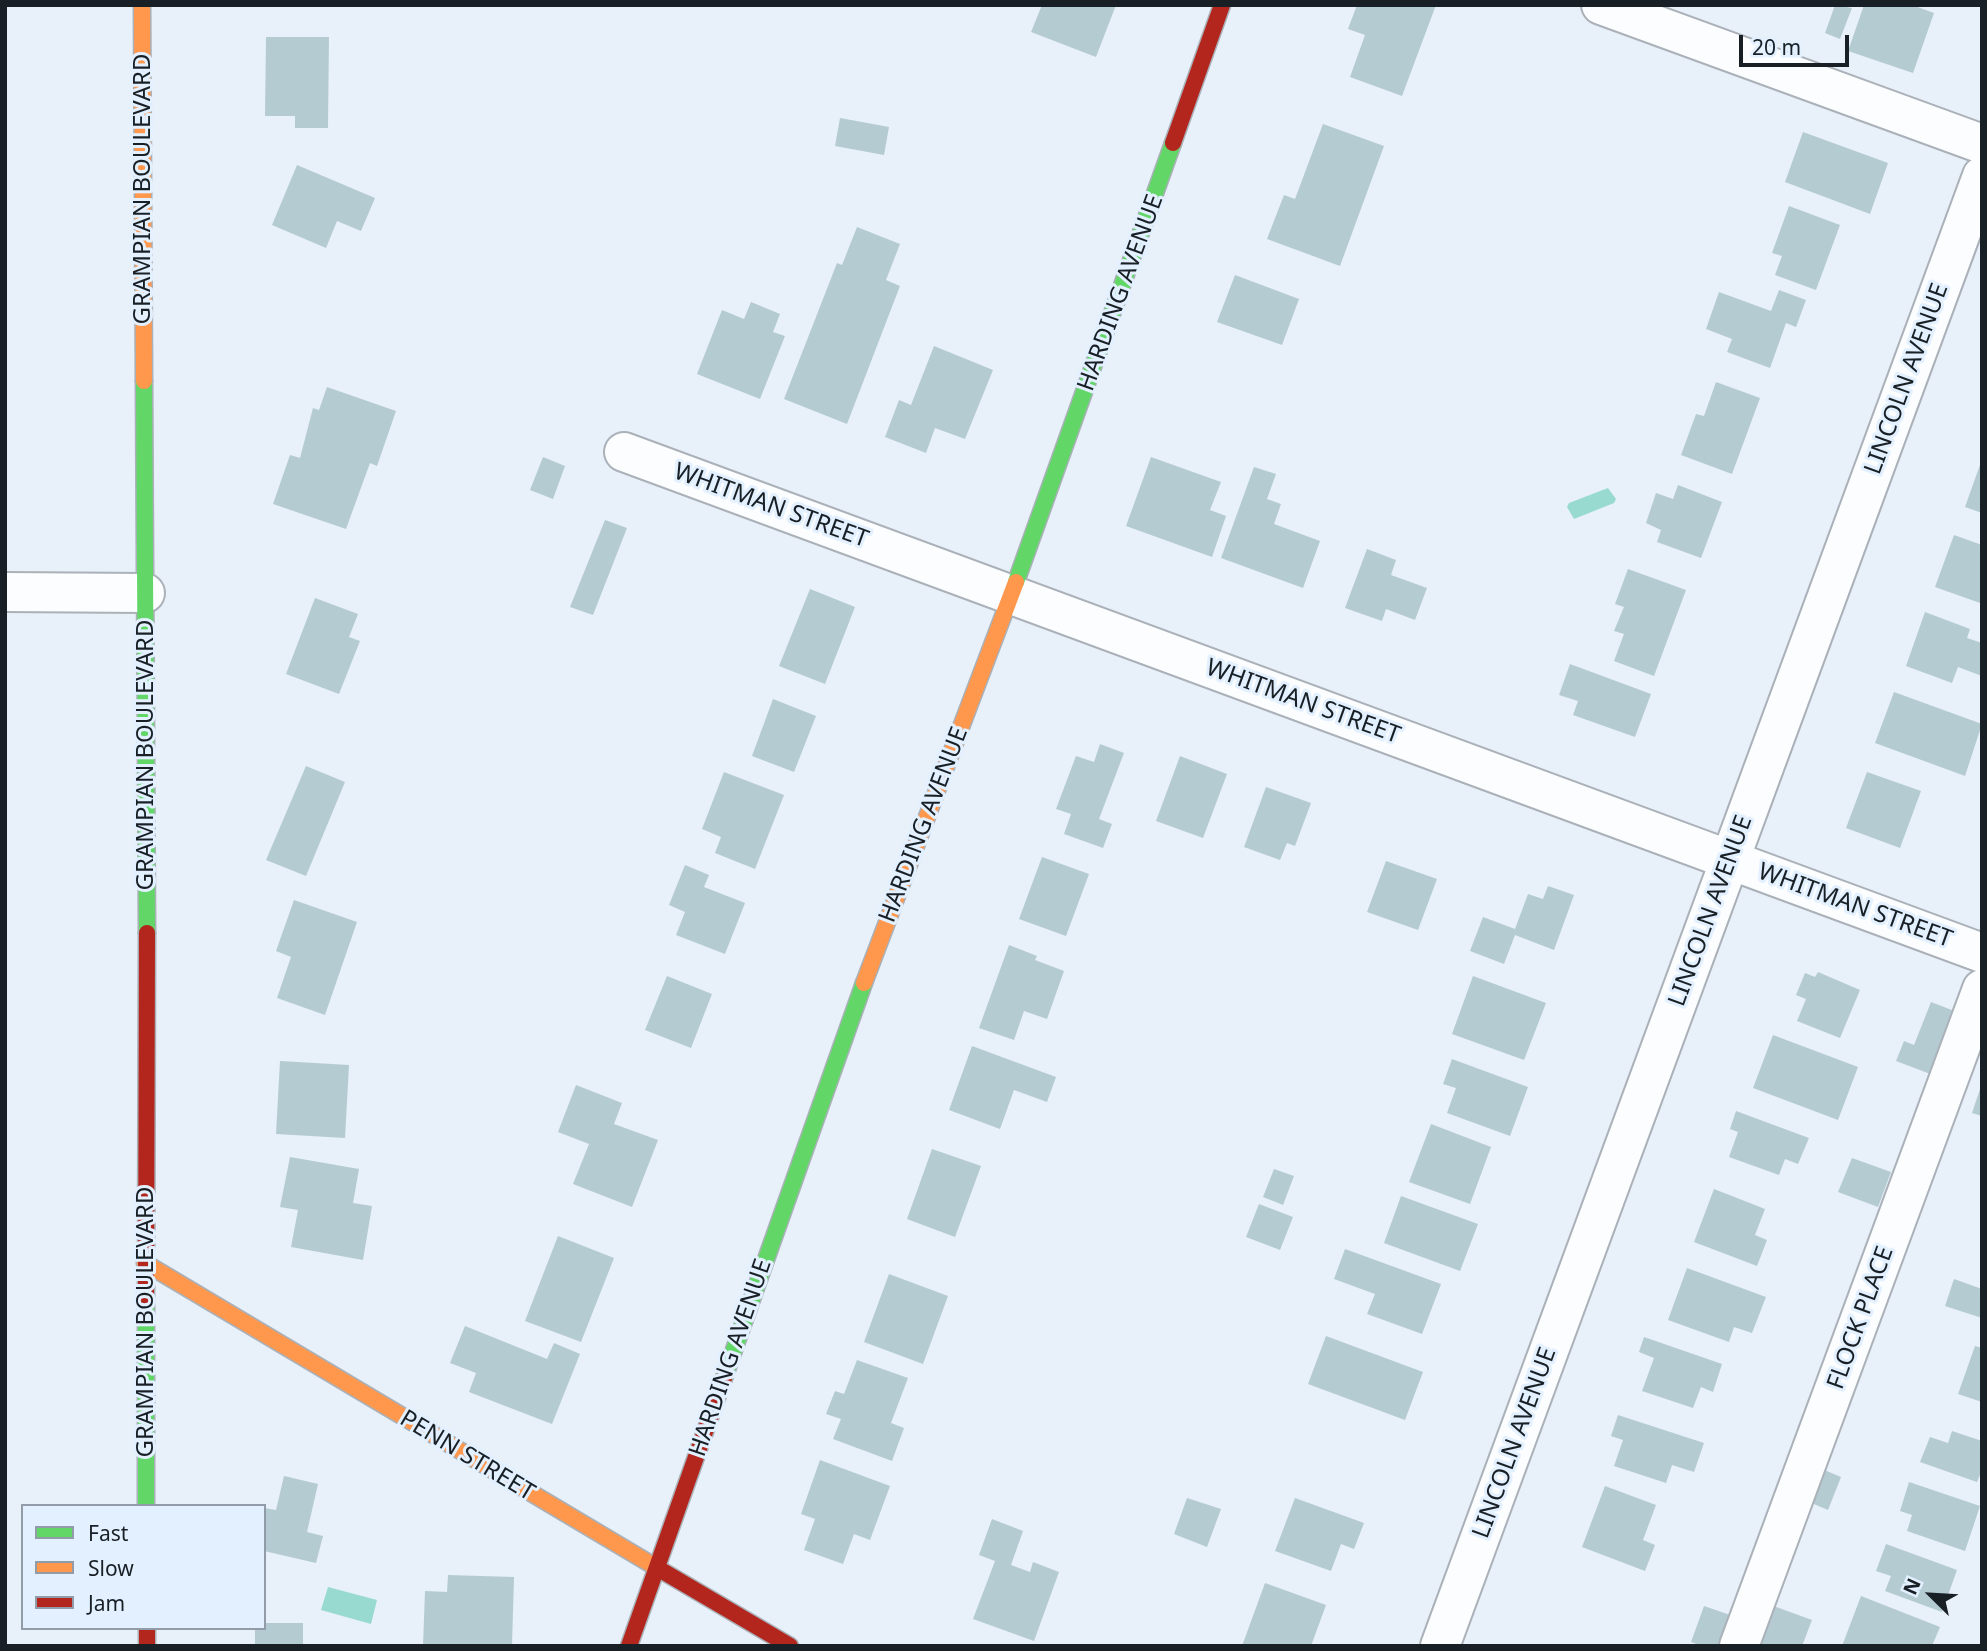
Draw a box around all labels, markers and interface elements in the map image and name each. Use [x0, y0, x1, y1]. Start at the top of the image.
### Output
scale bar [1742, 21, 1852, 65]
text: 20 m [1752, 33, 1801, 61]
street label: GRAMPIAN BOULEVARD [129, 53, 157, 325]
street label: HARDING AVENUE [1072, 191, 1170, 395]
street label: LINCOLN AVENUE [1859, 280, 1955, 478]
street label: WHITMAN STREET [670, 457, 872, 555]
street label: GRAMPIAN BOULEVARD [132, 619, 160, 891]
street label: WHITMAN STREET [1202, 653, 1404, 751]
street label: HARDING AVENUE [873, 723, 975, 927]
street label: LINCOLN AVENUE [1663, 812, 1759, 1010]
street label: WHITMAN STREET [1754, 857, 1956, 955]
street label: GRAMPIAN BOULEVARD [132, 1186, 160, 1458]
street label: FLOCK PLACE [1822, 1243, 1900, 1393]
street label: HARDING AVENUE [684, 1255, 778, 1461]
street label: LINCOLN AVENUE [1467, 1344, 1563, 1542]
street label: PENN STREET [394, 1404, 540, 1508]
legend [21, 1504, 266, 1630]
text: Fast [88, 1519, 128, 1547]
text: Slow [88, 1554, 134, 1582]
north arrow [1896, 1560, 1966, 1630]
text: N [1897, 1574, 1927, 1599]
text: Jam [88, 1589, 125, 1617]

